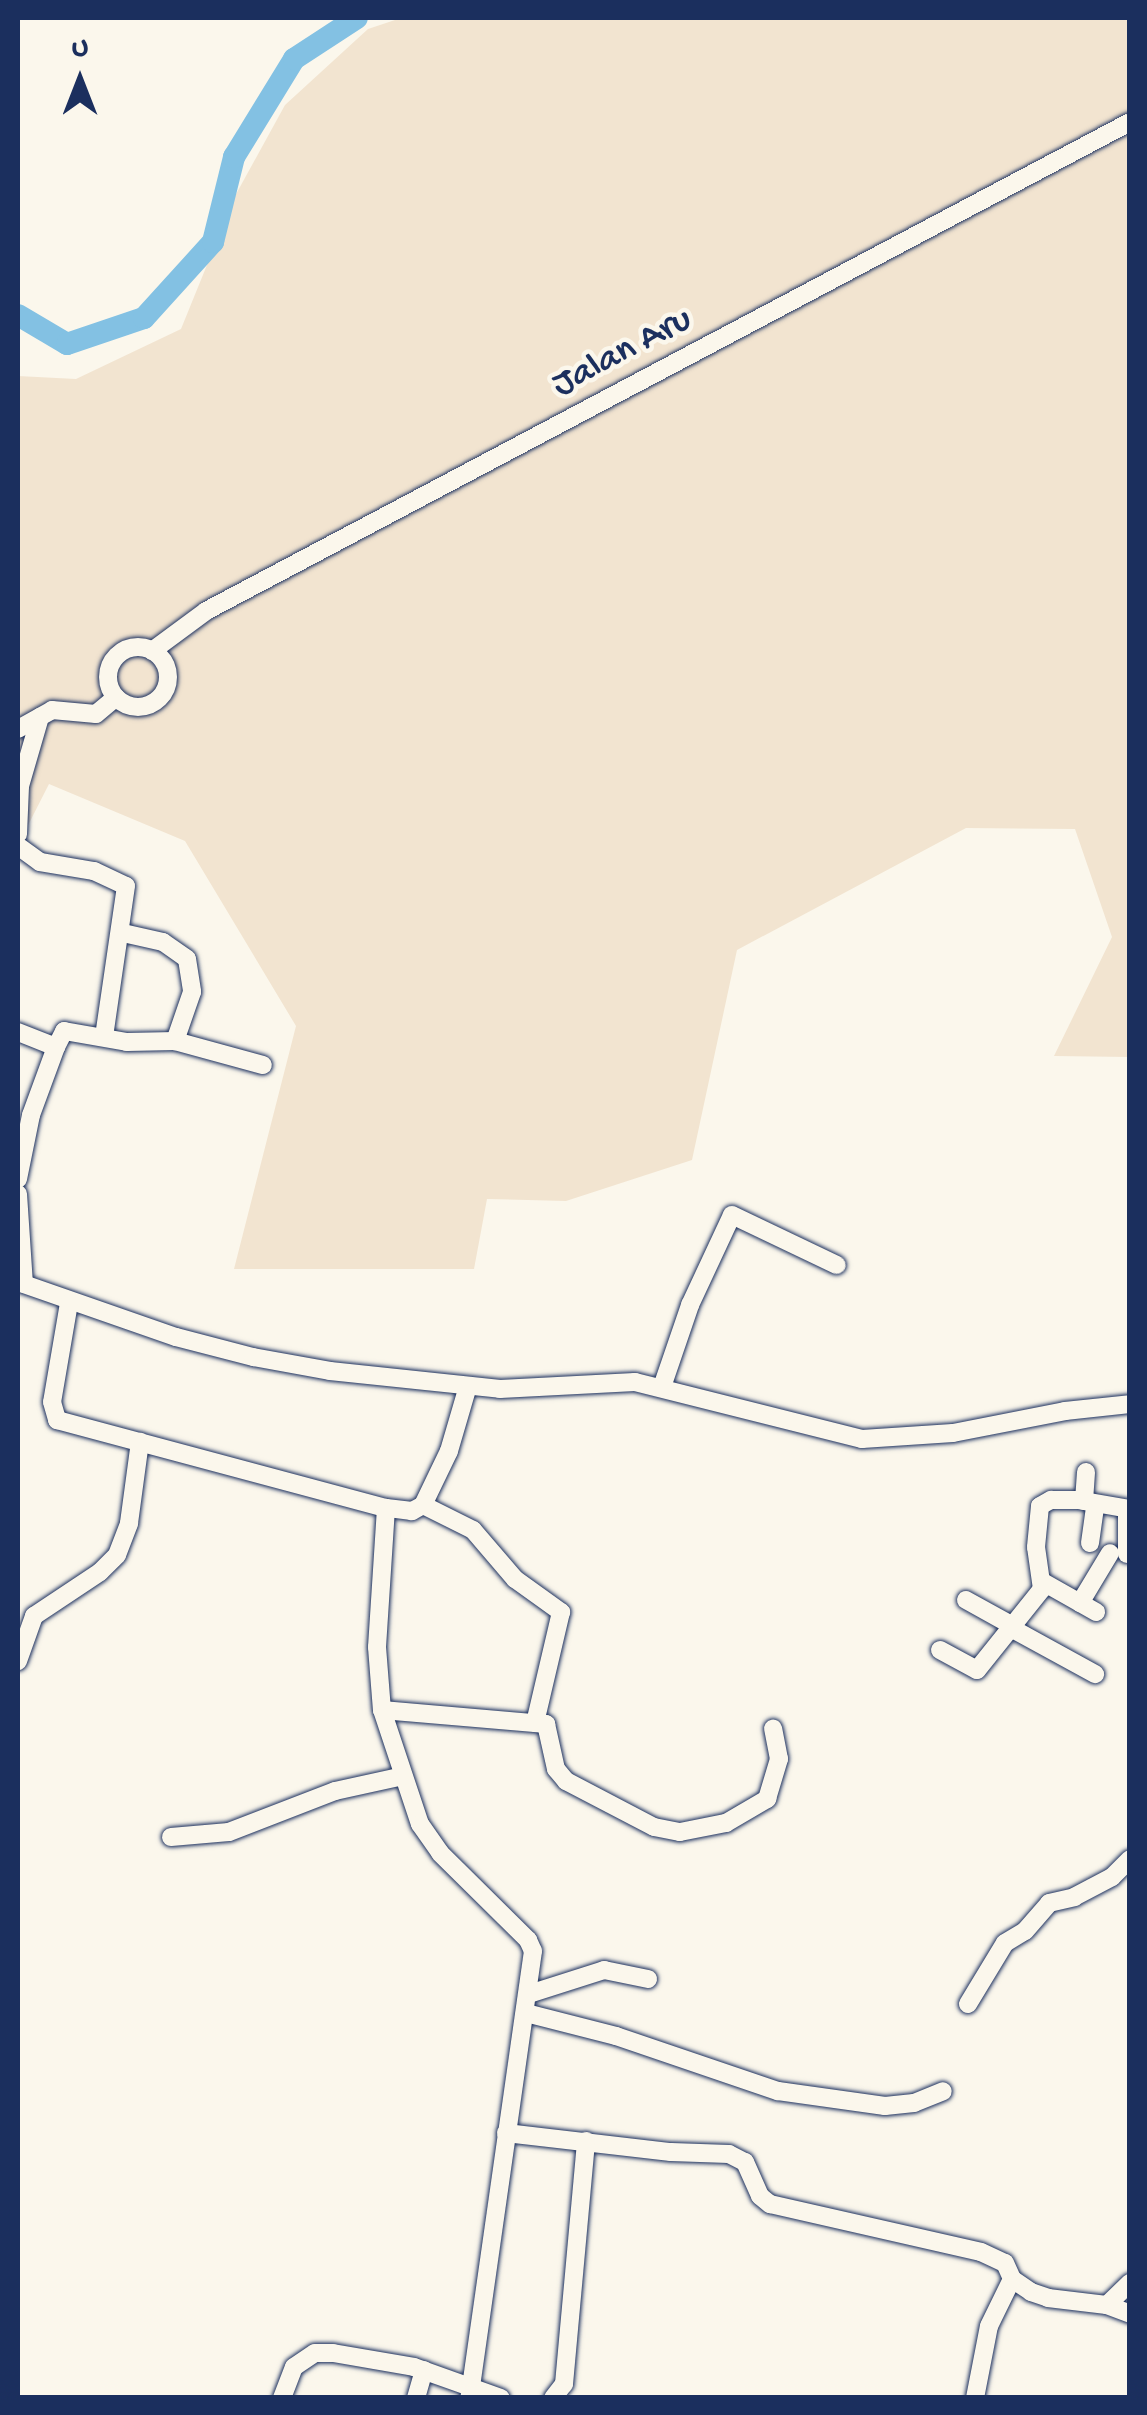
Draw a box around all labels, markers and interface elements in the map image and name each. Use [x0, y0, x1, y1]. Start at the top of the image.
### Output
north arrow [30, 30, 130, 130]
text: U [72, 33, 88, 66]
street label: Jalan Aru [545, 298, 701, 410]

